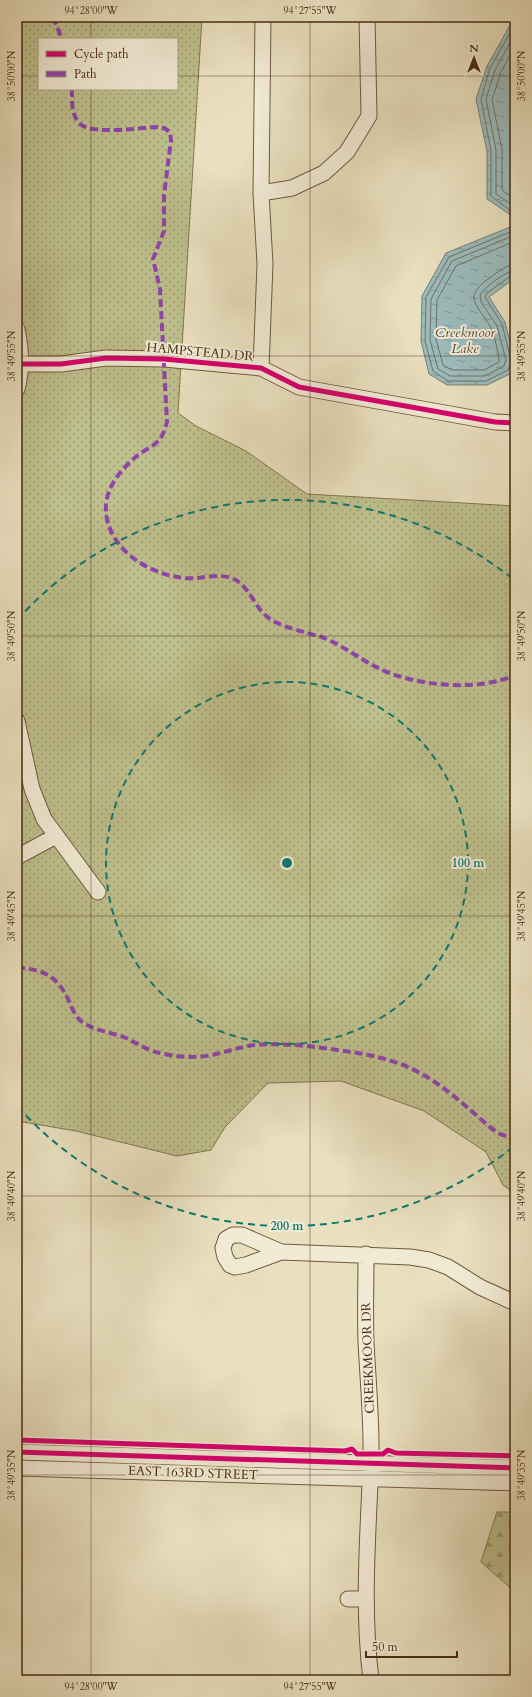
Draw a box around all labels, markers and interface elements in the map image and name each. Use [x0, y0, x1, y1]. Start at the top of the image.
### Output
text: 94°28'00"W [64, 4, 119, 18]
text: 94°27'55"W [283, 4, 338, 18]
legend [38, 38, 178, 90]
north arrow [454, 38, 494, 78]
text: N [469, 41, 479, 56]
text: Cycle path [74, 46, 129, 62]
text: 38°50'00"N [5, 50, 19, 101]
text: 38°50'00"N [515, 50, 529, 101]
text: Path [74, 66, 97, 82]
water label: Creekmoor Lake [435, 323, 496, 358]
text: 38°49'55"N [5, 330, 19, 381]
text: 38°49'55"N [515, 330, 529, 381]
street label: HAMPSTEAD DR [146, 338, 254, 366]
text: 38°49'50"N [5, 610, 19, 661]
text: 38°49'50"N [515, 610, 529, 661]
text: 100 m [452, 855, 485, 871]
centre of rings [280, 856, 294, 870]
text: 38°49'45"N [5, 890, 19, 941]
text: 38°49'45"N [515, 890, 529, 941]
text: 38°49'40"N [5, 1170, 19, 1221]
text: 38°49'40"N [515, 1170, 529, 1221]
text: 200 m [271, 1218, 304, 1234]
street label: CREEKMOOR DR [357, 1302, 379, 1414]
text: 38°49'35"N [5, 1449, 19, 1500]
text: 38°49'35"N [515, 1449, 529, 1500]
street label: EAST 163RD STREET [127, 1462, 259, 1484]
scale bar [366, 1633, 457, 1659]
text: 50 m [372, 1639, 399, 1655]
text: 94°28'00"W [64, 1680, 119, 1694]
text: 94°27'55"W [283, 1680, 338, 1694]

